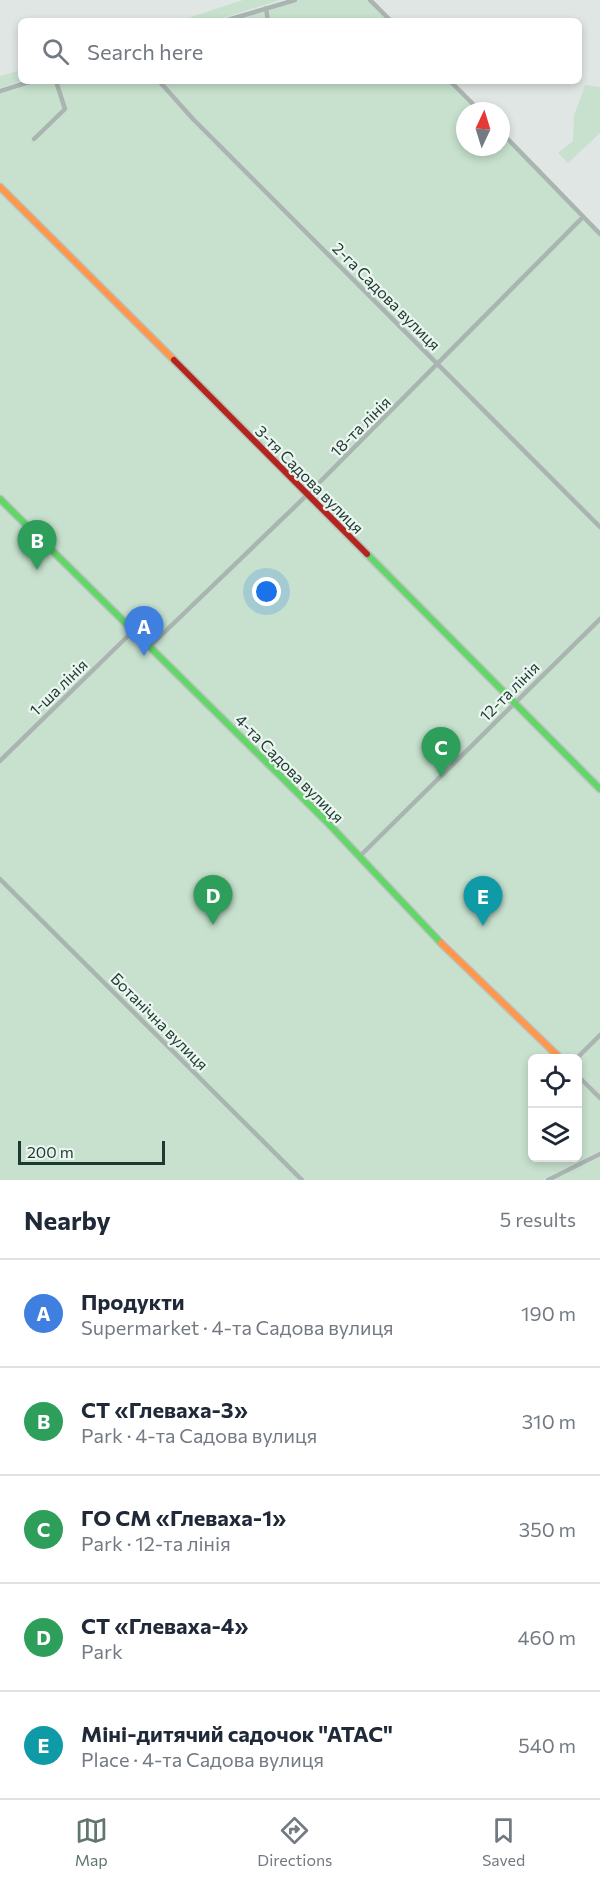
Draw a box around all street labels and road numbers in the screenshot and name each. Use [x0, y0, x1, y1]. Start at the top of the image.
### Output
street label: 2-га Садова вулиця [329, 238, 445, 354]
street label: 18-та лінія [326, 392, 394, 460]
street label: 3-тя Садова вулиця [252, 421, 368, 537]
street label: 1-ша лінія [25, 655, 91, 719]
street label: 12-та лінія [475, 657, 543, 725]
street label: 4-та Садова вулиця [232, 710, 348, 826]
street label: Ботанічна вулиця [107, 968, 213, 1074]

